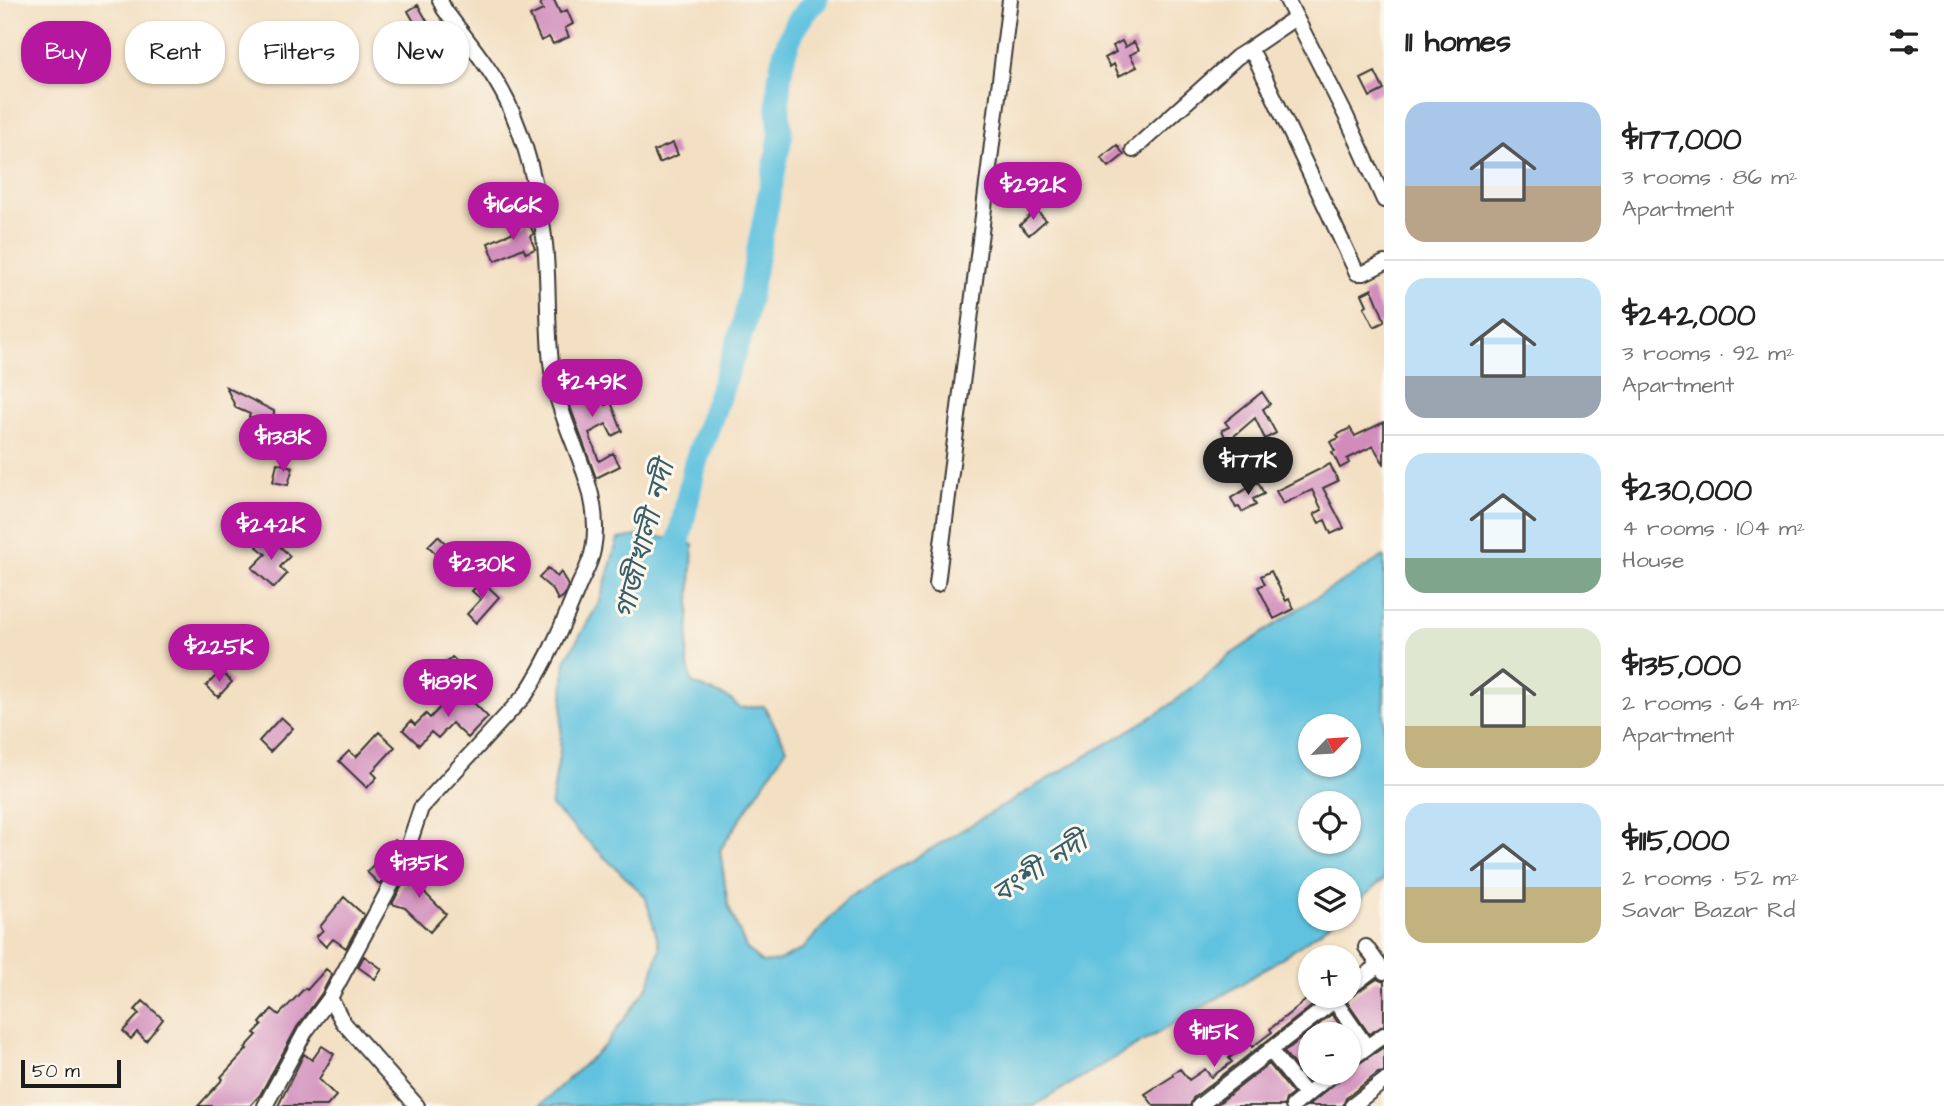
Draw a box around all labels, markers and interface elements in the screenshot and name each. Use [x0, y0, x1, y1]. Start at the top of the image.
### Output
chip: Buy [21, 21, 111, 84]
chip: Rent [125, 21, 225, 84]
chip: Filters [239, 21, 359, 84]
chip: New [373, 21, 469, 84]
text: 11 homes [1405, 21, 1511, 63]
icon: filters [1885, 23, 1923, 61]
text: $177,000 [1622, 119, 1742, 161]
icon: home [1461, 130, 1545, 214]
text: 3 rooms · 86 m² [1622, 161, 1798, 193]
pin: $292K [984, 162, 1082, 222]
text: $292K [1000, 169, 1066, 201]
pin: $166K [464, 182, 562, 242]
text: $166K [484, 189, 542, 221]
text: Apartment [1622, 193, 1734, 225]
text: $242,000 [1622, 295, 1756, 337]
icon: home [1461, 306, 1545, 390]
text: 3 rooms · 92 m² [1622, 337, 1795, 369]
pin: $249K [543, 360, 641, 419]
text: $249K [558, 366, 626, 398]
text: Apartment [1622, 369, 1734, 401]
pin: $138K [234, 414, 332, 474]
text: $138K [255, 421, 311, 453]
pin: $177K [1199, 438, 1297, 497]
text: $177K [1219, 444, 1277, 476]
water label: গাজীখালী নদী [605, 451, 686, 623]
text: $230,000 [1622, 470, 1752, 512]
icon: home [1461, 481, 1545, 565]
pin: $242K [222, 503, 320, 562]
text: $242K [237, 509, 305, 541]
text: 4 rooms · 104 m² [1622, 512, 1805, 544]
pin: $230K [433, 542, 531, 601]
text: House [1622, 544, 1685, 576]
text: $230K [449, 548, 515, 580]
pin: $225K [170, 624, 268, 684]
text: $225K [184, 631, 254, 663]
text: $135,000 [1622, 645, 1741, 687]
icon: home [1461, 656, 1545, 740]
pin: $189K [399, 660, 497, 719]
text: $189K [419, 666, 477, 698]
text: 2 rooms · 64 m² [1622, 687, 1800, 719]
north arrow [1298, 714, 1362, 777]
map controls [1298, 714, 1361, 1085]
text: Apartment [1622, 719, 1734, 751]
button: locate [1298, 791, 1361, 854]
water label: বংশী নদী [985, 820, 1100, 913]
text: $115,000 [1622, 820, 1730, 862]
icon: home [1461, 831, 1545, 915]
pin: $135K [370, 841, 468, 900]
text: $135K [390, 847, 448, 879]
text: 2 rooms · 52 m² [1622, 862, 1799, 894]
button: layers [1298, 868, 1361, 931]
text: Savar Bazar Rd [1622, 894, 1795, 926]
button: + [1298, 945, 1361, 1008]
pin: $115K [1165, 1010, 1263, 1069]
text: $115K [1190, 1016, 1238, 1048]
button: − [1298, 1022, 1361, 1085]
scale bar [21, 1057, 121, 1089]
text: 50 m [32, 1058, 80, 1085]

